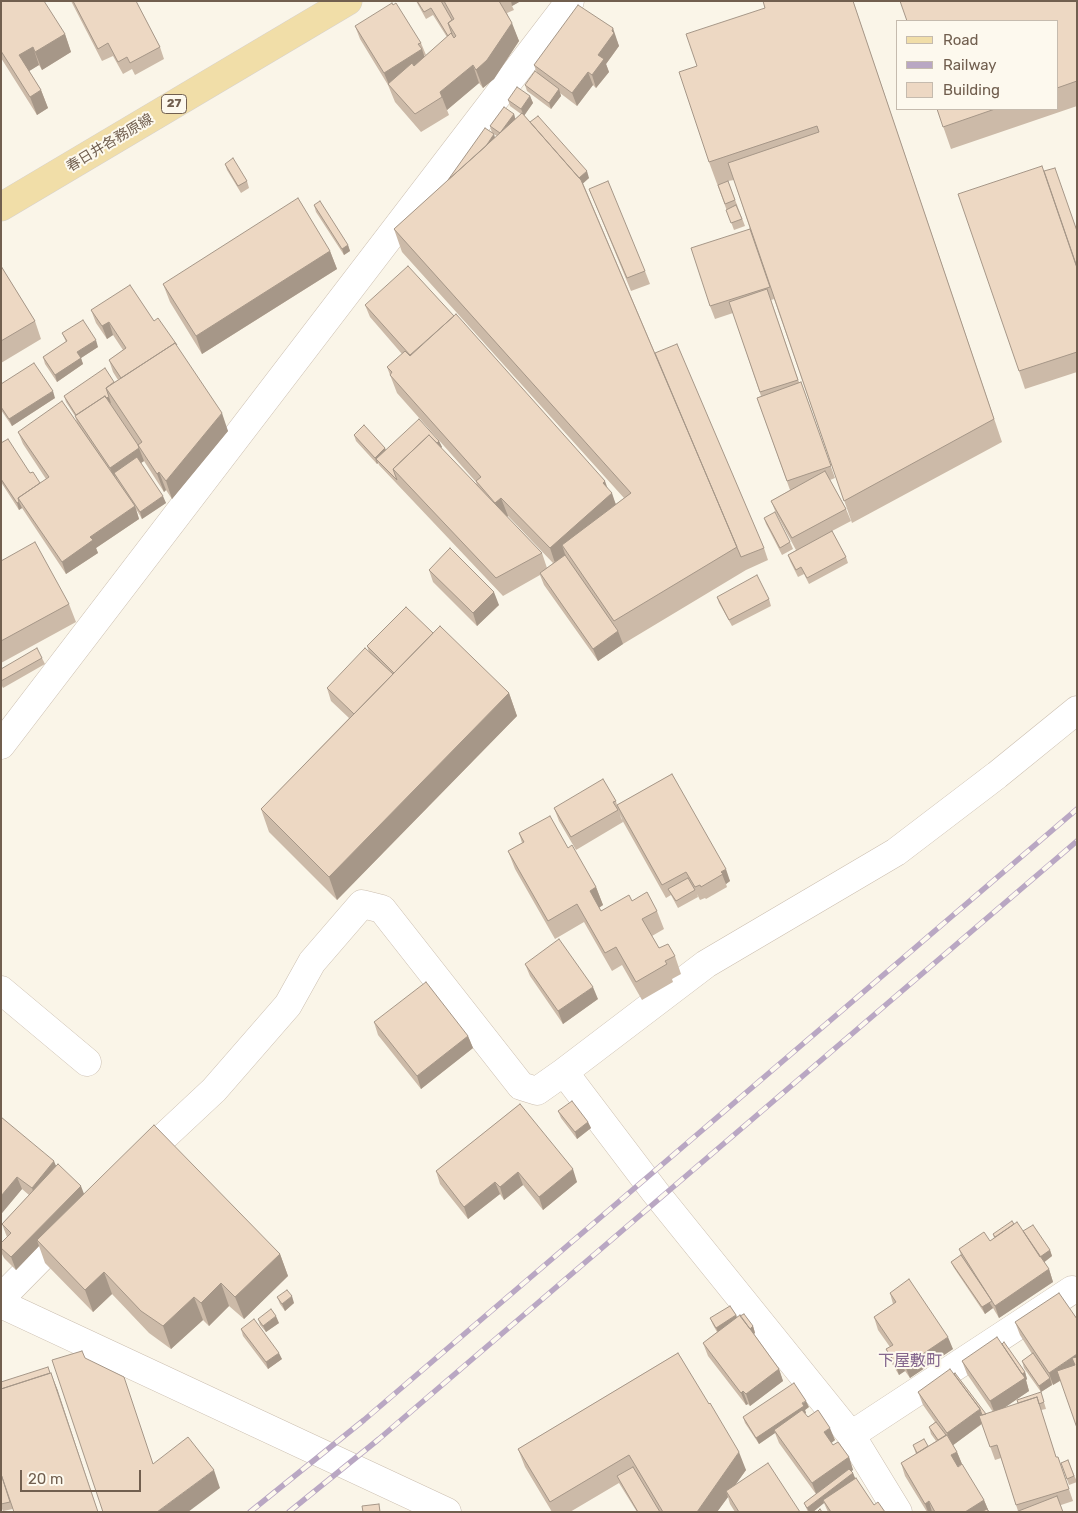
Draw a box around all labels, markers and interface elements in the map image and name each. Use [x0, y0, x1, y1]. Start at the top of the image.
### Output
legend [896, 20, 1058, 110]
text: Road [943, 31, 979, 49]
text: Railway [943, 56, 997, 74]
text: Building [943, 81, 1000, 99]
road number: 27 [162, 95, 186, 114]
street label: 春日井各務原線 [64, 111, 156, 175]
district label: 下屋敷町 [878, 1351, 942, 1371]
scale bar [22, 1460, 144, 1492]
text: 20 m [28, 1470, 63, 1488]

